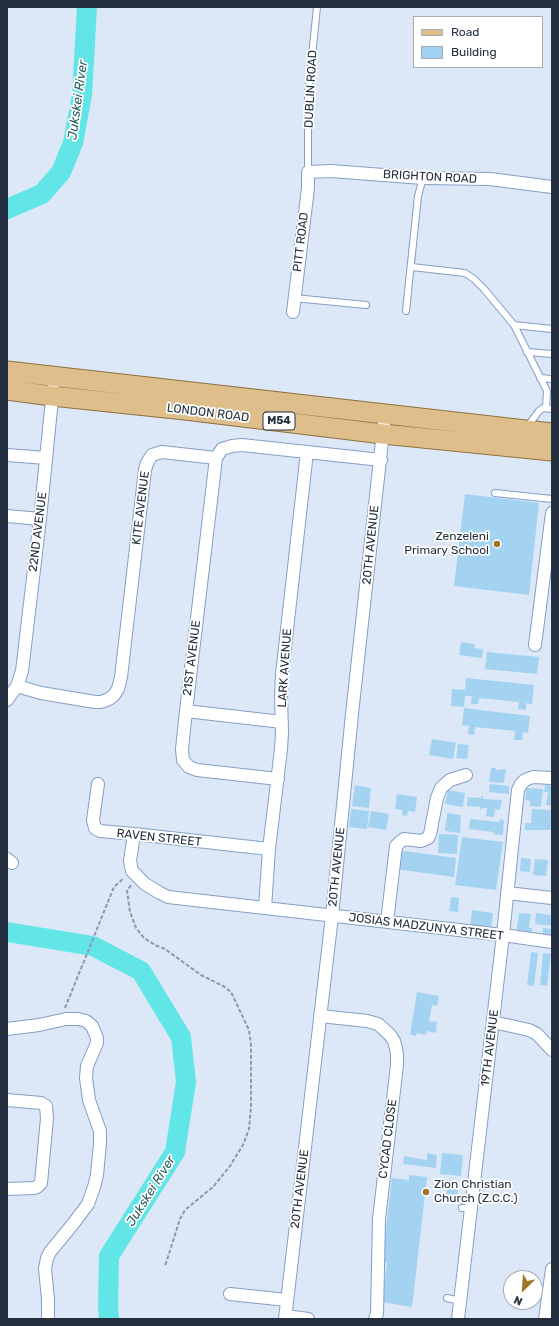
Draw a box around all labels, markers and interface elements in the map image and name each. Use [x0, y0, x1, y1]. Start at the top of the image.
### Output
legend [413, 16, 543, 68]
text: Road [451, 25, 479, 39]
text: Building [451, 45, 497, 59]
street label: DUBLIN ROAD [302, 50, 320, 128]
water label: Jukskei River [65, 59, 91, 141]
street label: BRIGHTON ROAD [383, 167, 477, 187]
street label: PITT ROAD [290, 211, 312, 273]
street label: LONDON ROAD [166, 401, 250, 425]
road number: M54 [263, 412, 295, 430]
street label: KITE AVENUE [129, 470, 153, 546]
street label: 22ND AVENUE [26, 491, 50, 573]
street label: 20TH AVENUE [360, 505, 382, 585]
place label: Zenzeleni Primary School [404, 530, 489, 558]
marker: Zenzeleni Primary School [492, 539, 502, 549]
street label: 21ST AVENUE [180, 619, 204, 697]
street label: LARK AVENUE [275, 628, 295, 708]
street label: RAVEN STREET [116, 826, 202, 850]
street label: 20TH AVENUE [326, 827, 348, 907]
street label: JOSIAS MADZUNYA STREET [348, 910, 504, 944]
street label: 19TH AVENUE [478, 1009, 502, 1087]
street label: CYCAD CLOSE [376, 1099, 400, 1179]
street label: 20TH AVENUE [288, 1149, 312, 1229]
water label: Jukskei River [123, 1153, 179, 1229]
place label: Zion Christian Church (Z.C.C.) [434, 1178, 518, 1206]
marker: Zion Christian Church (Z.C.C.) [421, 1187, 431, 1197]
north arrow [503, 1270, 543, 1310]
text: N [512, 1293, 524, 1308]

